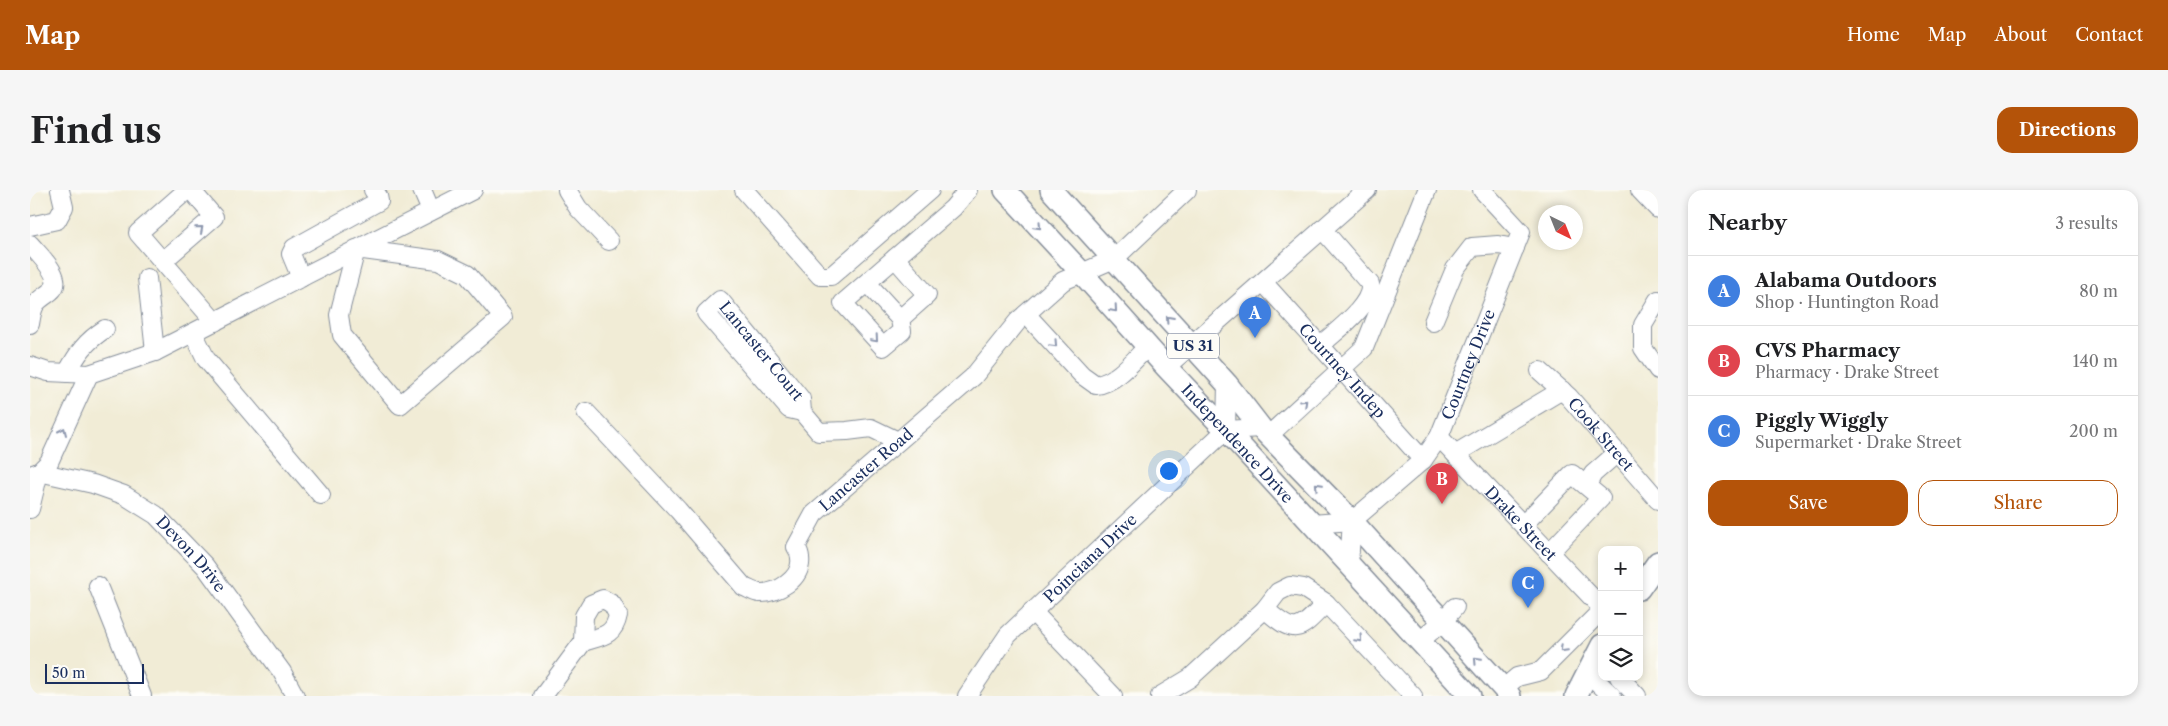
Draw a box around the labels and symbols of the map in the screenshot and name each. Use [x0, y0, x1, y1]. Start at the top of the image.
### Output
north arrow [1538, 205, 1583, 250]
one-way arrow [1032, 220, 1041, 229]
one-way arrow [194, 226, 203, 235]
street label: Lancaster Court [715, 297, 808, 405]
pin: A [1239, 297, 1271, 338]
one-way arrow [1108, 303, 1117, 312]
street label: Courtney Drive [1437, 306, 1499, 423]
one-way arrow [1166, 316, 1175, 325]
street label: Courtney Indep [1295, 319, 1390, 422]
one-way arrow [869, 333, 878, 342]
road number: US 31 [1167, 334, 1219, 358]
one-way arrow [1048, 339, 1057, 348]
street label: Independence Drive [1177, 380, 1298, 507]
street label: Cook Street [1564, 393, 1638, 475]
one-way arrow [1299, 400, 1308, 409]
street label: Lancaster Road [815, 423, 917, 515]
one-way arrow [57, 427, 68, 436]
your location [1156, 458, 1182, 484]
pin: B [1426, 463, 1458, 504]
street label: Drake Street [1481, 482, 1561, 565]
one-way arrow [1315, 483, 1324, 492]
street label: Poinciana Drive [1039, 509, 1141, 607]
street label: Devon Drive [152, 512, 231, 596]
pin: C [1512, 567, 1544, 608]
one-way arrow [1353, 633, 1362, 642]
one-way arrow [1559, 643, 1568, 652]
one-way arrow [1474, 657, 1483, 666]
scale bar [45, 661, 144, 684]

